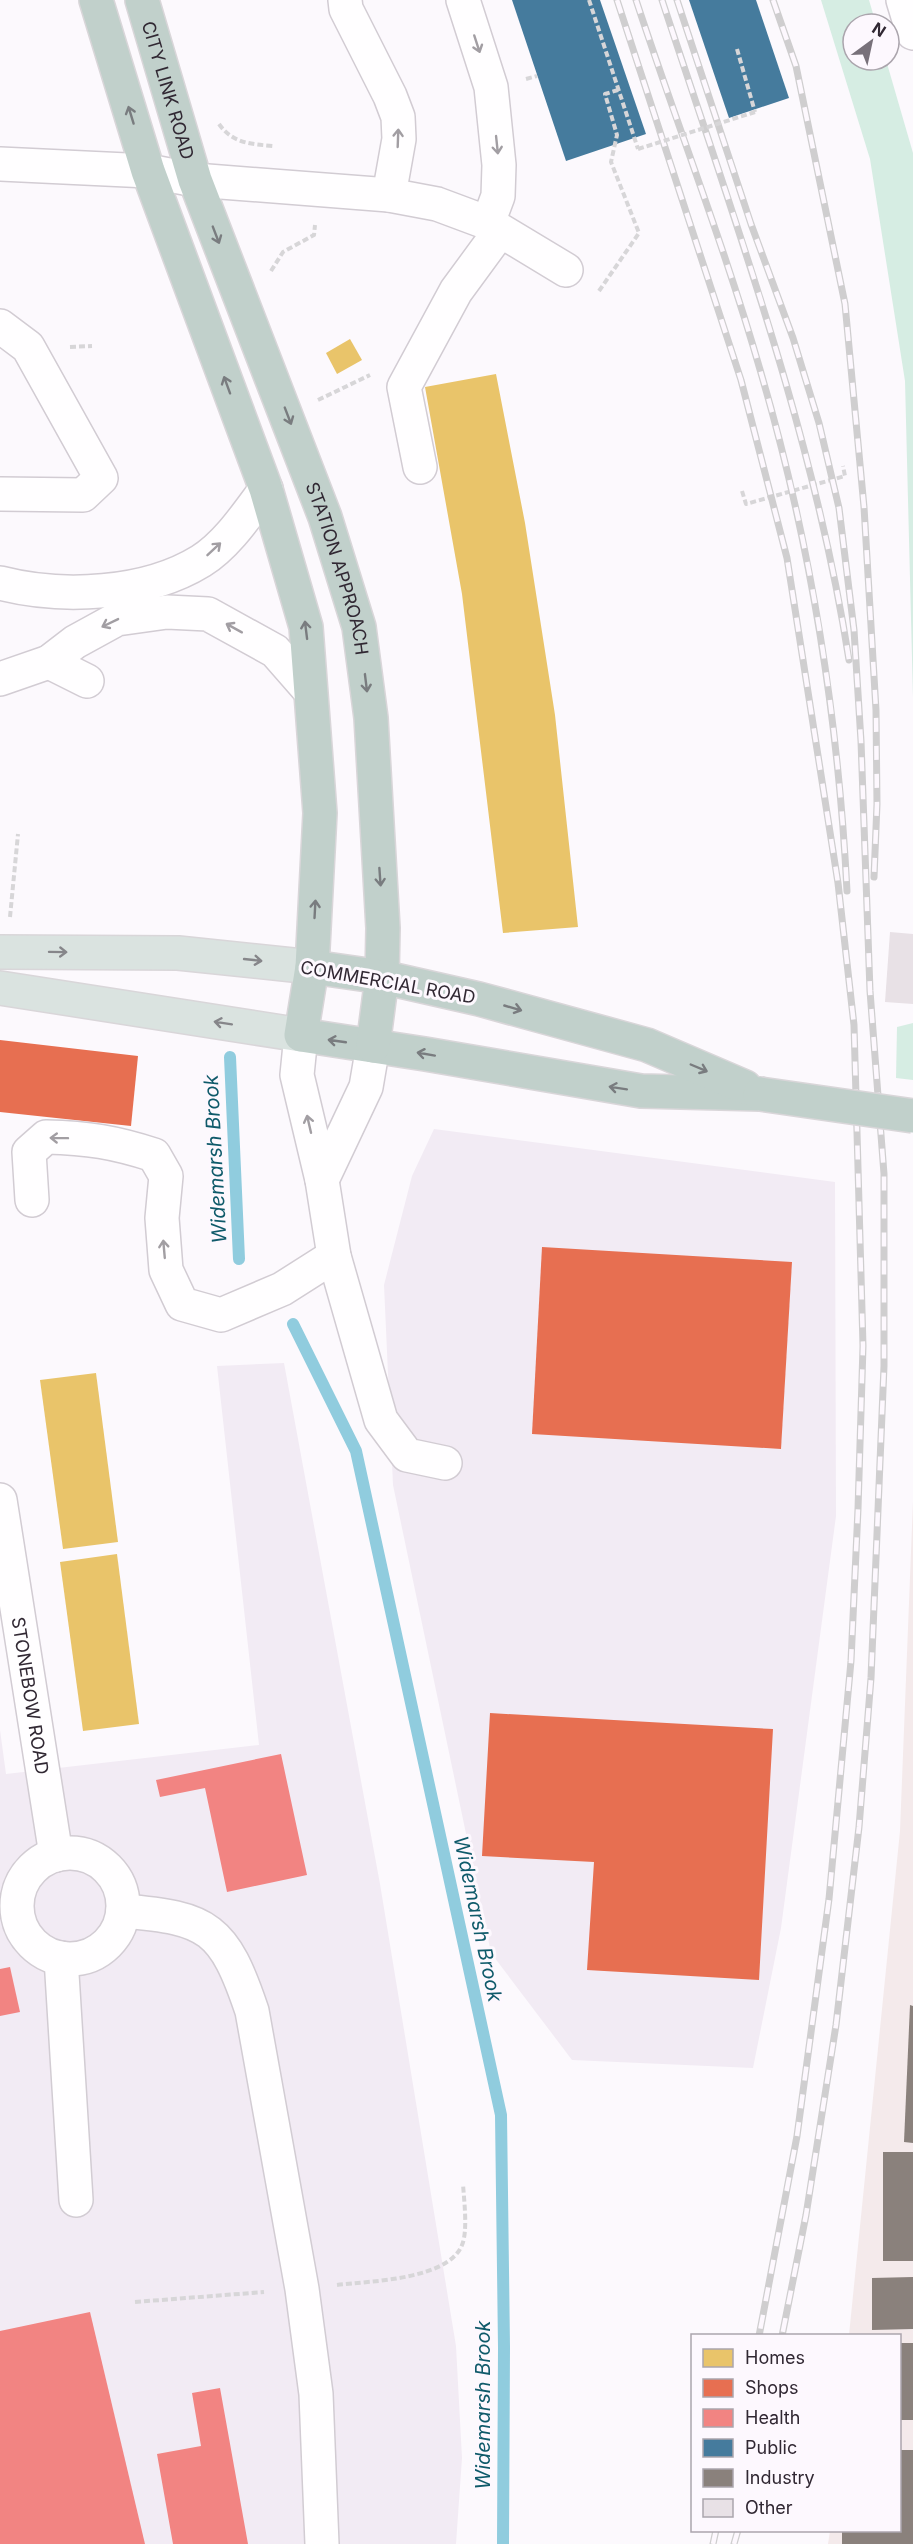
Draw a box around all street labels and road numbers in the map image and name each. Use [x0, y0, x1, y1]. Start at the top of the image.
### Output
street label: CITY LINK ROAD [138, 19, 199, 162]
street label: STATION APPROACH [302, 479, 373, 656]
street label: COMMERCIAL ROAD [299, 956, 477, 1008]
street label: STONEBOW ROAD [8, 1615, 54, 1776]

